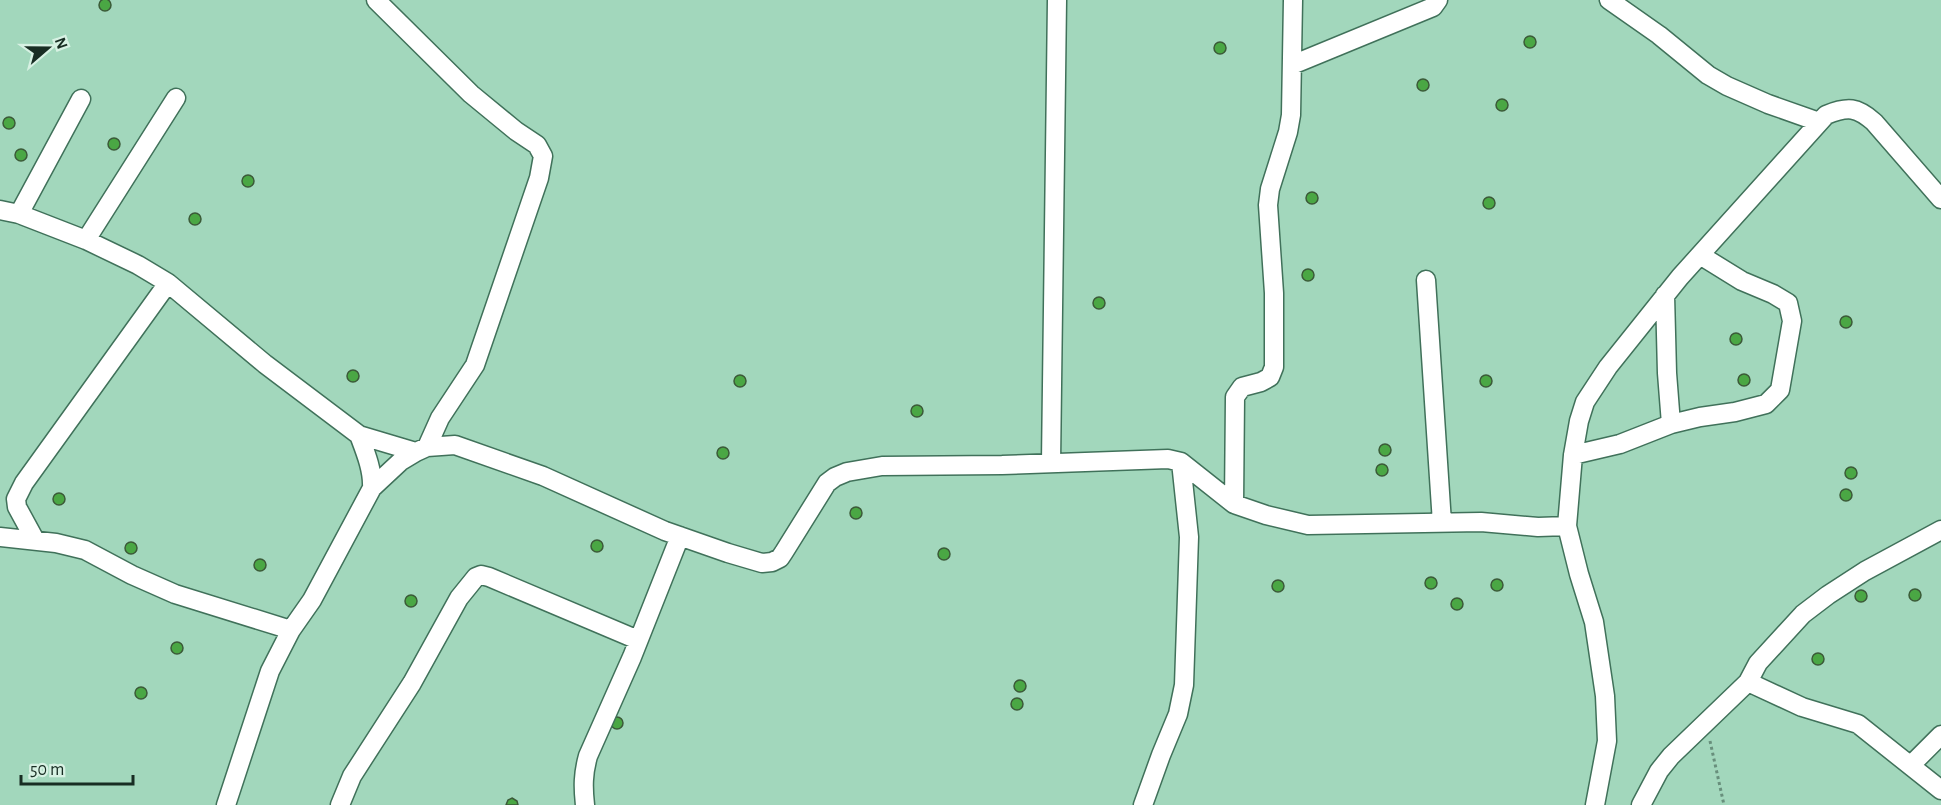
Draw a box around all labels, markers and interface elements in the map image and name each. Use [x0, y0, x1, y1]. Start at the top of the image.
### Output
north arrow [18, 18, 78, 78]
text: N [52, 35, 71, 51]
scale bar [21, 748, 134, 786]
text: 50 m [30, 761, 64, 779]

